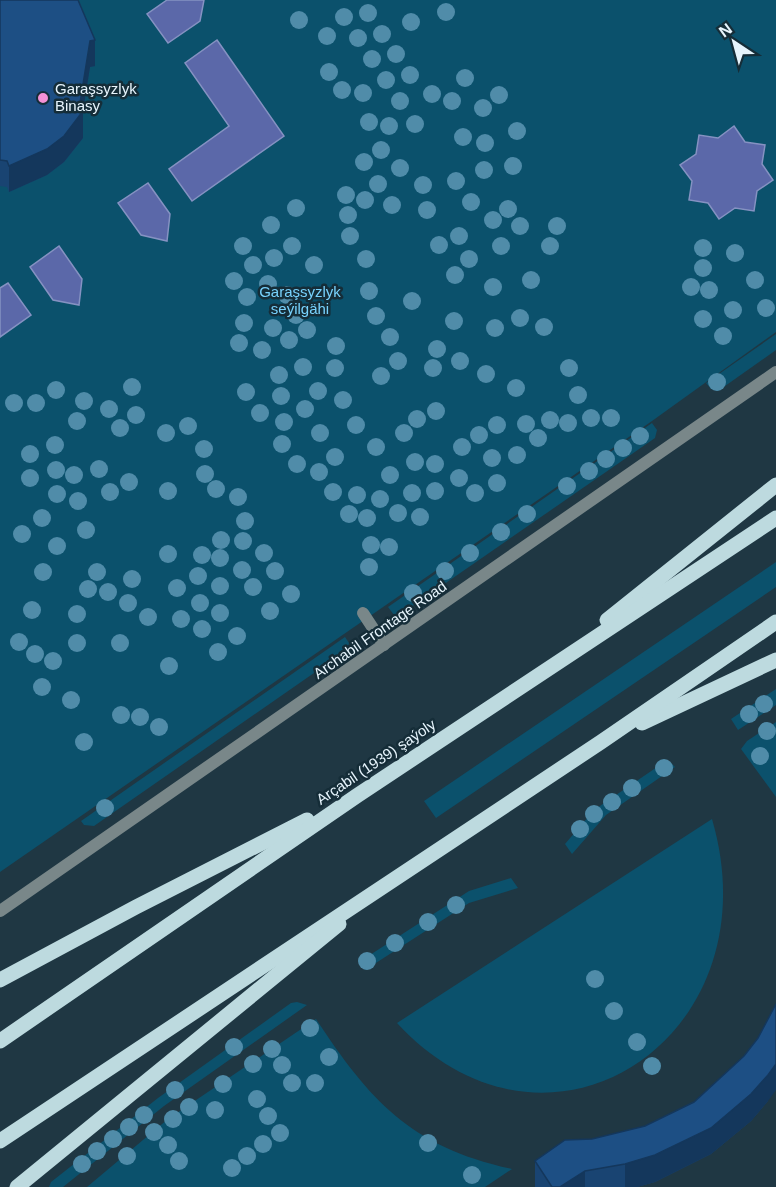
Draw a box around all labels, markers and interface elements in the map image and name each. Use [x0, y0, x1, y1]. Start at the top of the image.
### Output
north arrow [704, 12, 764, 72]
text: N [716, 20, 735, 41]
place label: Garaşsyzlyk Binasy [55, 80, 137, 114]
marker: Garaşsyzlyk Binasy [36, 91, 50, 105]
park label: Garaşsyzlyk seýilgähi [259, 283, 341, 317]
street label: Archabil Frontage Road [310, 577, 449, 682]
street label: Arçabil (1939) şaýoly [313, 715, 439, 808]

